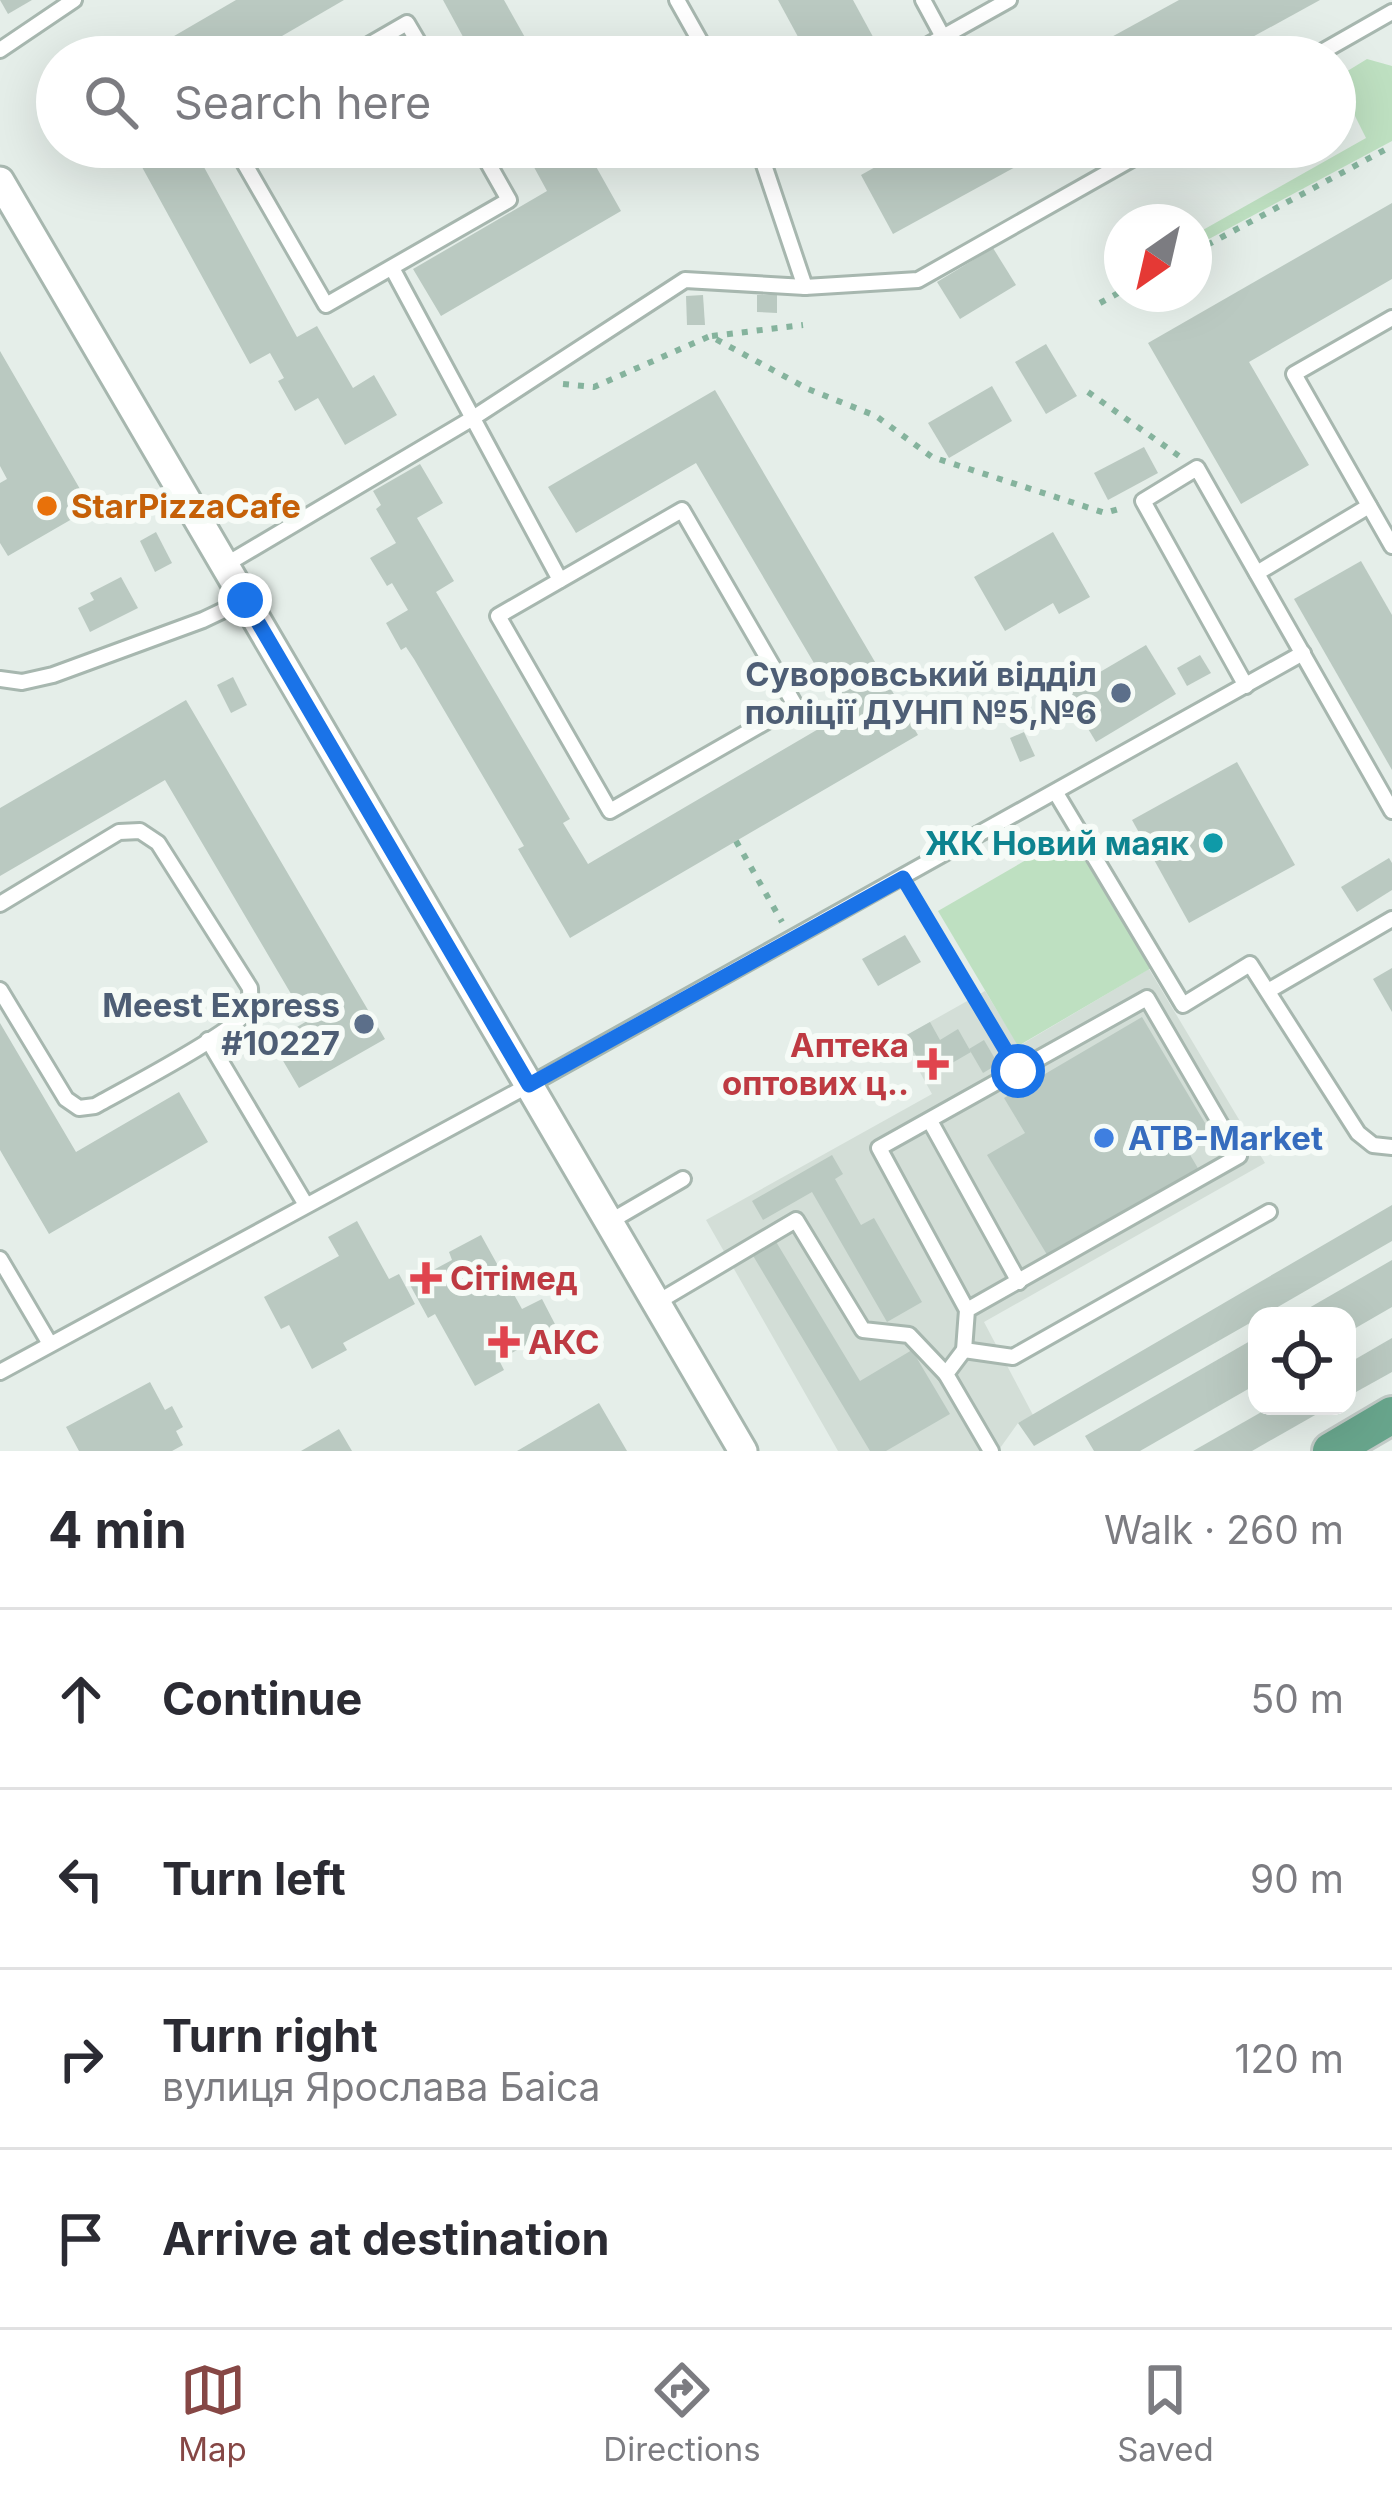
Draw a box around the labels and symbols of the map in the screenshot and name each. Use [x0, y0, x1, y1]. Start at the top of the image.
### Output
north arrow [1104, 204, 1212, 312]
place label: StarPizzaCafe [71, 486, 301, 526]
marker: StarPizzaCafe [34, 493, 60, 519]
route end [218, 573, 272, 627]
place label: Суворовський відділ поліції ДУНП №5,№6 [745, 654, 1097, 732]
marker: Суворовський відділ поліції ДУНП №5,№6 [1108, 680, 1134, 706]
place label: ЖК Новий маяк [925, 823, 1190, 863]
marker: ЖК Новий маяк [1200, 830, 1226, 856]
place label: Meest Express #10227 [102, 985, 340, 1063]
marker: Meest Express #10227 [351, 1011, 377, 1037]
place label: Аптека оптових ц‥ [722, 1025, 909, 1103]
route start [991, 1044, 1045, 1098]
marker: Аптека оптових ц‥ [920, 1051, 946, 1077]
place label: ATB-Market [1128, 1118, 1323, 1158]
marker: ATB-Market [1091, 1125, 1117, 1151]
place label: Сітімед [450, 1258, 578, 1298]
marker: Сітімед [413, 1265, 439, 1291]
place label: АКС [528, 1322, 599, 1362]
marker: АКС [491, 1329, 517, 1355]

